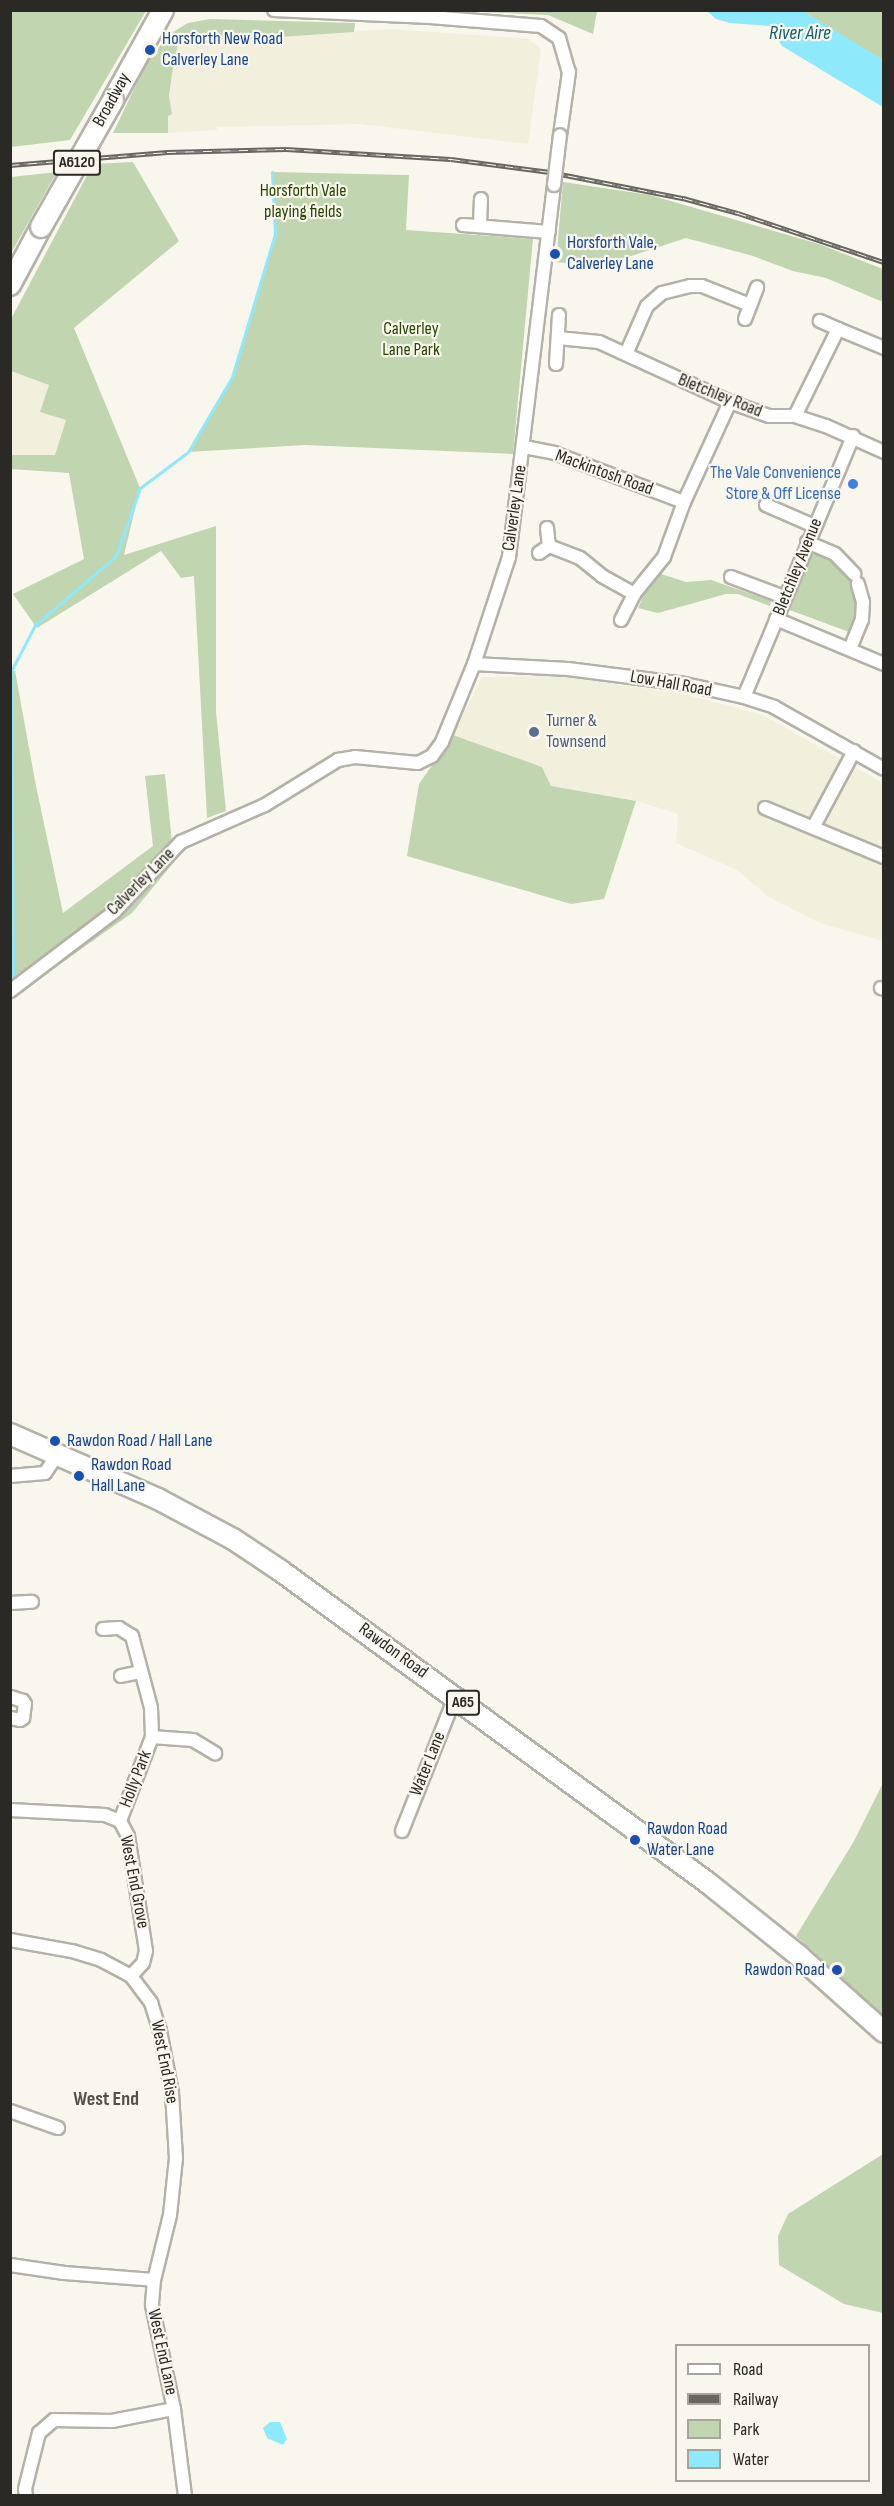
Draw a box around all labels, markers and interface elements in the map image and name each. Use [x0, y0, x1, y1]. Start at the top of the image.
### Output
water label: River Aire [769, 21, 831, 45]
place label: Horsforth New Road Calverley Lane [162, 29, 283, 72]
marker: Horsforth New Road Calverley Lane [143, 43, 157, 57]
street label: Broadway [88, 69, 136, 131]
road number: A6120 [52, 150, 103, 176]
park label: Horsforth Vale playing fields [260, 181, 346, 224]
place label: Horsforth Vale, Calverley Lane [567, 233, 657, 276]
marker: Horsforth Vale, Calverley Lane [548, 247, 562, 261]
park label: Calverley Lane Park [382, 319, 440, 362]
street label: Bletchley Road [675, 369, 765, 423]
street label: Mackintosh Road [552, 445, 656, 501]
place label: The Vale Convenience Store & Off License [710, 463, 841, 506]
street label: Calverley Lane [498, 464, 532, 552]
marker: The Vale Convenience Store & Off License [846, 477, 860, 491]
street label: Bletchley Avenue [769, 515, 827, 619]
street label: Low Hall Road [629, 666, 713, 702]
place label: Turner & Townsend [546, 711, 606, 754]
marker: Turner & Townsend [527, 725, 541, 739]
street label: Calverley Lane [103, 844, 179, 920]
place label: Rawdon Road / Hall Lane [67, 1430, 213, 1452]
marker: Rawdon Road / Hall Lane [48, 1434, 62, 1448]
place label: Rawdon Road Hall Lane [91, 1455, 171, 1498]
marker: Rawdon Road Hall Lane [72, 1469, 86, 1483]
street label: Rawdon Road [354, 1619, 432, 1683]
road number: A65 [445, 1690, 481, 1716]
street label: Water Lane [405, 1729, 451, 1799]
street label: Holly Park [115, 1747, 157, 1811]
place label: Rawdon Road Water Lane [647, 1819, 727, 1862]
marker: Rawdon Road Water Lane [628, 1833, 642, 1847]
street label: West End Grove [114, 1834, 154, 1930]
place label: Rawdon Road [745, 1959, 825, 1981]
marker: Rawdon Road [830, 1963, 844, 1977]
street label: West End Rise [145, 2019, 183, 2105]
district label: West End [73, 2087, 139, 2111]
street label: West End Lane [142, 2307, 182, 2397]
legend [675, 2344, 870, 2482]
text: Road [733, 2359, 763, 2380]
text: Railway [733, 2389, 778, 2410]
text: Park [733, 2419, 759, 2440]
text: Water [733, 2449, 769, 2470]

